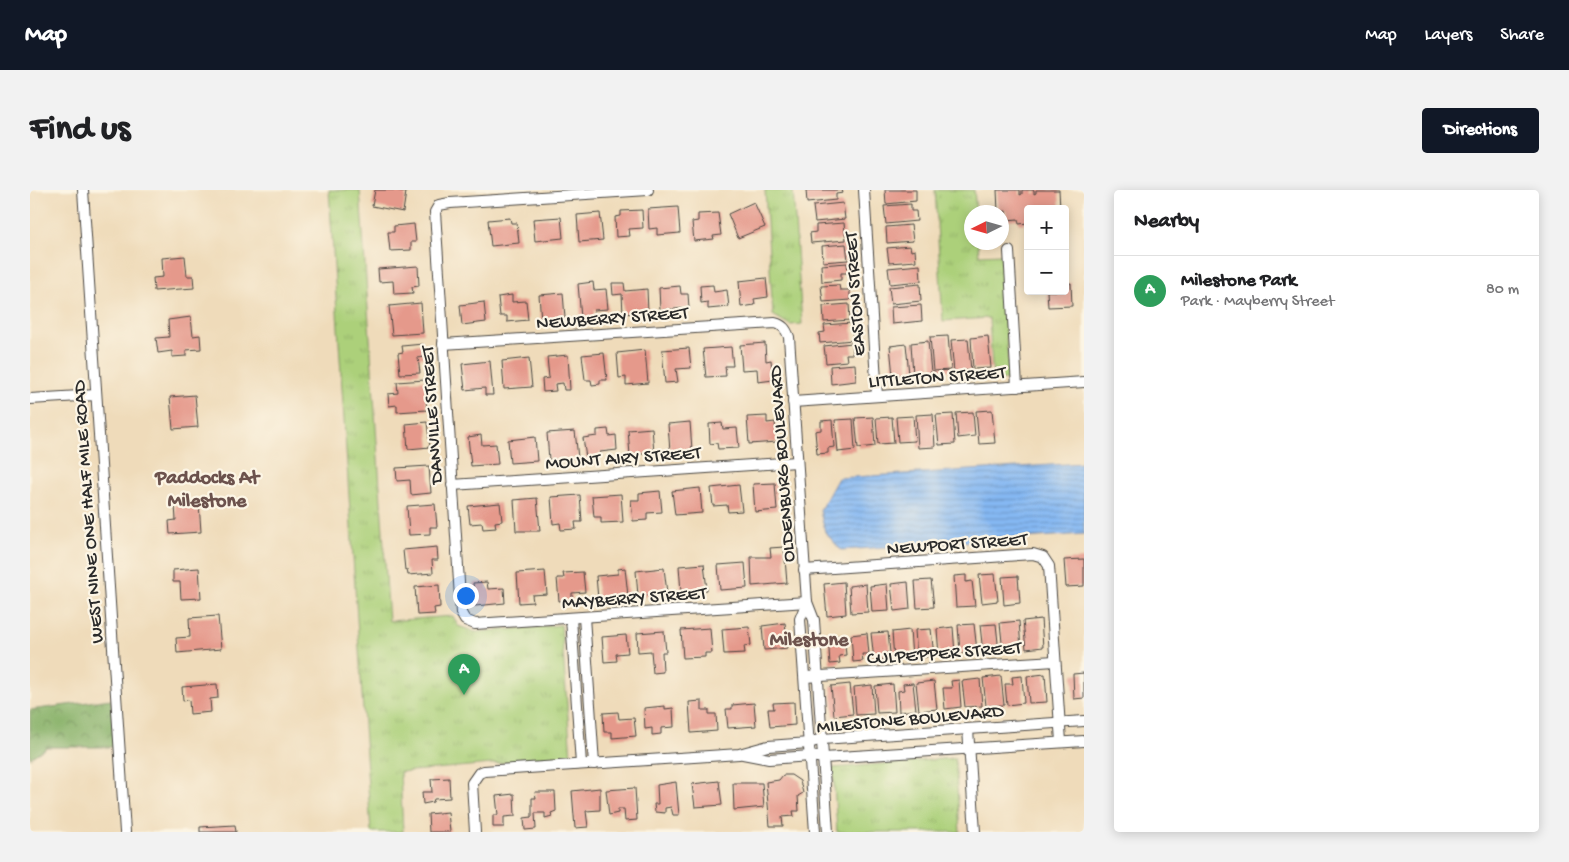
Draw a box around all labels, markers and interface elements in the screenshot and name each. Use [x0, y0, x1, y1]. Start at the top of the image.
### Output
text: Map [25, 21, 67, 50]
text: Map [1365, 25, 1397, 46]
text: Layers [1425, 25, 1472, 46]
text: Share [1500, 25, 1544, 46]
button: Directions [1422, 108, 1539, 153]
text: Find us [30, 110, 130, 151]
north arrow [964, 205, 1009, 250]
map controls [1024, 205, 1069, 295]
button: + [1024, 205, 1069, 250]
text: Nearby [1134, 210, 1199, 235]
street label: EASTON STREET [841, 230, 872, 357]
button: − [1024, 250, 1069, 295]
text: Milestone Park [1181, 270, 1296, 293]
text: A [1145, 281, 1155, 300]
text: 80 m [1486, 281, 1519, 300]
text: Park · Mayberry Street [1181, 293, 1334, 312]
street label: NEWBERRY STREET [536, 303, 690, 336]
street label: DANVILLE STREET [417, 344, 450, 487]
street label: LITTLETON STREET [868, 362, 1007, 395]
street label: OLDENBURG BOULEVARD [765, 364, 802, 563]
street label: WEST NINE ONE HALF MILE ROAD [69, 379, 110, 644]
street label: MOUNT AIRY STREET [545, 443, 702, 476]
district label: Paddocks At Milestone [154, 468, 261, 514]
street label: NEWPORT STREET [886, 529, 1029, 562]
your location [453, 583, 479, 609]
street label: MAYBERRY STREET [561, 583, 708, 616]
district label: Milestone [770, 630, 849, 653]
street label: CULPEPPER STREET [866, 638, 1023, 671]
pin: A [448, 654, 480, 695]
street label: MILESTONE BOULEVARD [816, 701, 1005, 740]

